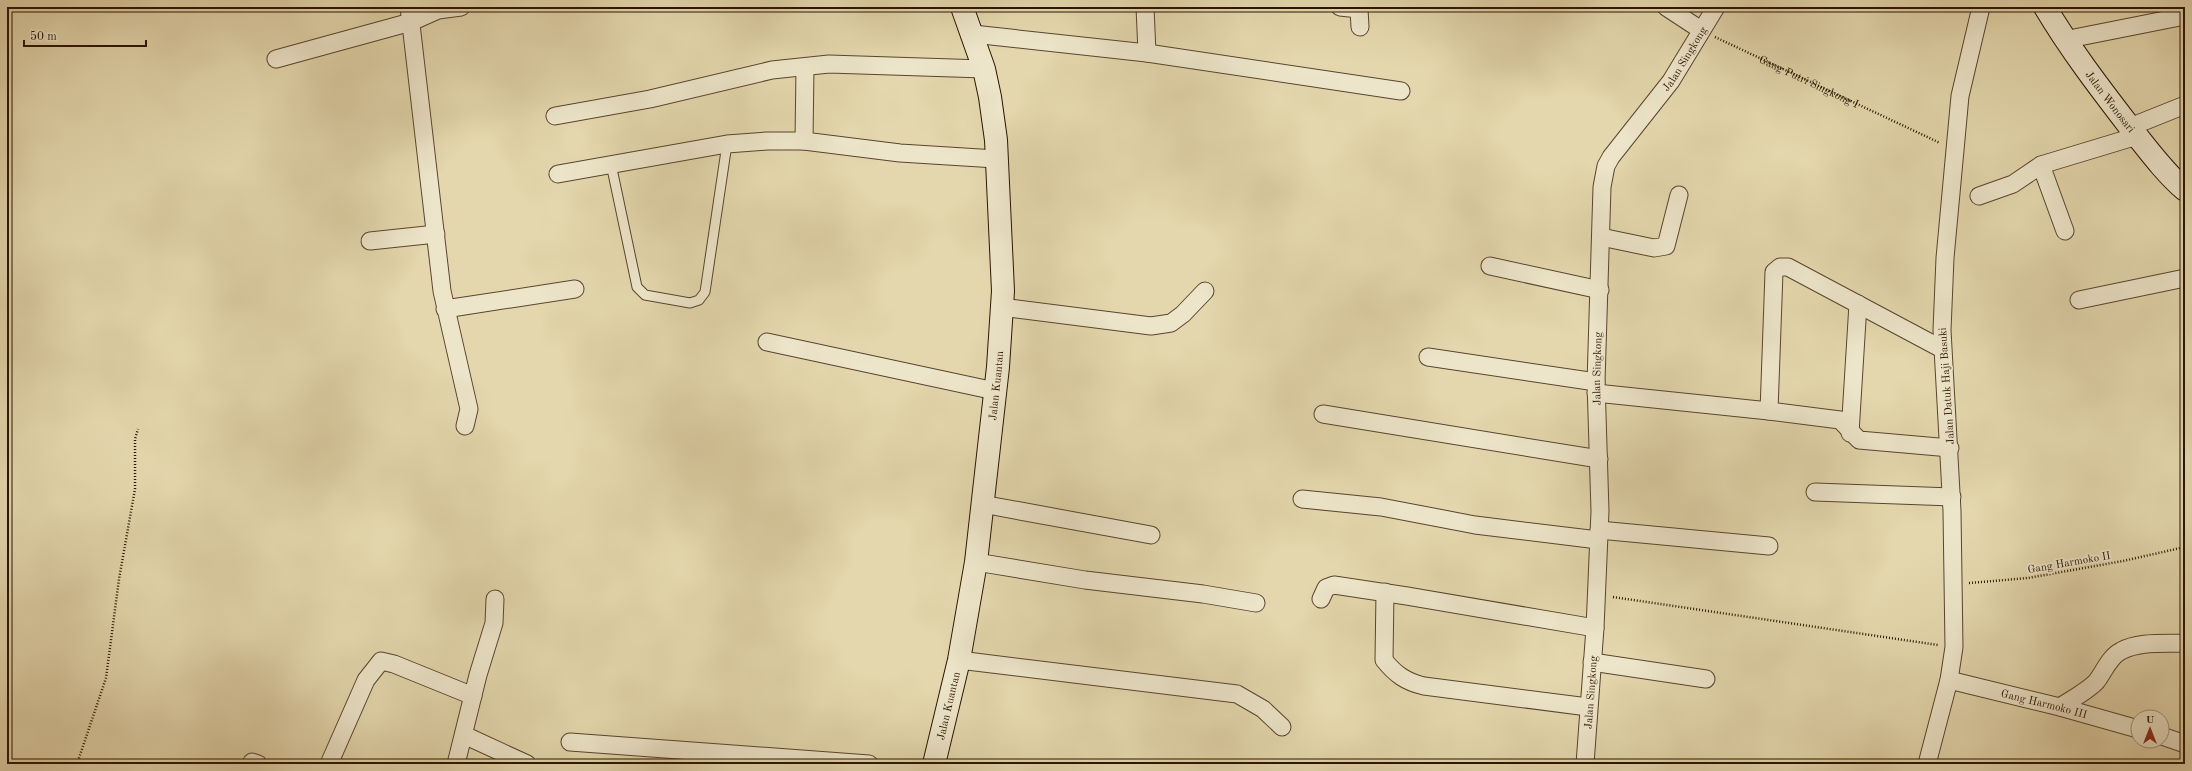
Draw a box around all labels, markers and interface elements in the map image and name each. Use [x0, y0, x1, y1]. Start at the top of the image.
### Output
scale bar [24, 22, 146, 48]
street label: Jalan Singkong [1661, 25, 1710, 94]
text: 50 m [30, 30, 57, 43]
street label: Gang Putri Singkong I [1757, 55, 1860, 111]
street label: Jalan Wonosari [2082, 69, 2136, 135]
street label: Jalan Datuk Haji Basuki [1938, 327, 1957, 445]
street label: Jalan Singkong [1592, 332, 1605, 405]
street label: Jalan Kuantan [988, 351, 1006, 421]
street label: Gang Harmoko II [2027, 551, 2112, 576]
street label: Jalan Singkong [1584, 655, 1600, 729]
street label: Jalan Kuantan [936, 671, 963, 741]
street label: Gang Harmoko III [2000, 689, 2088, 721]
north arrow [2130, 709, 2170, 749]
text: U [2146, 715, 2155, 726]

